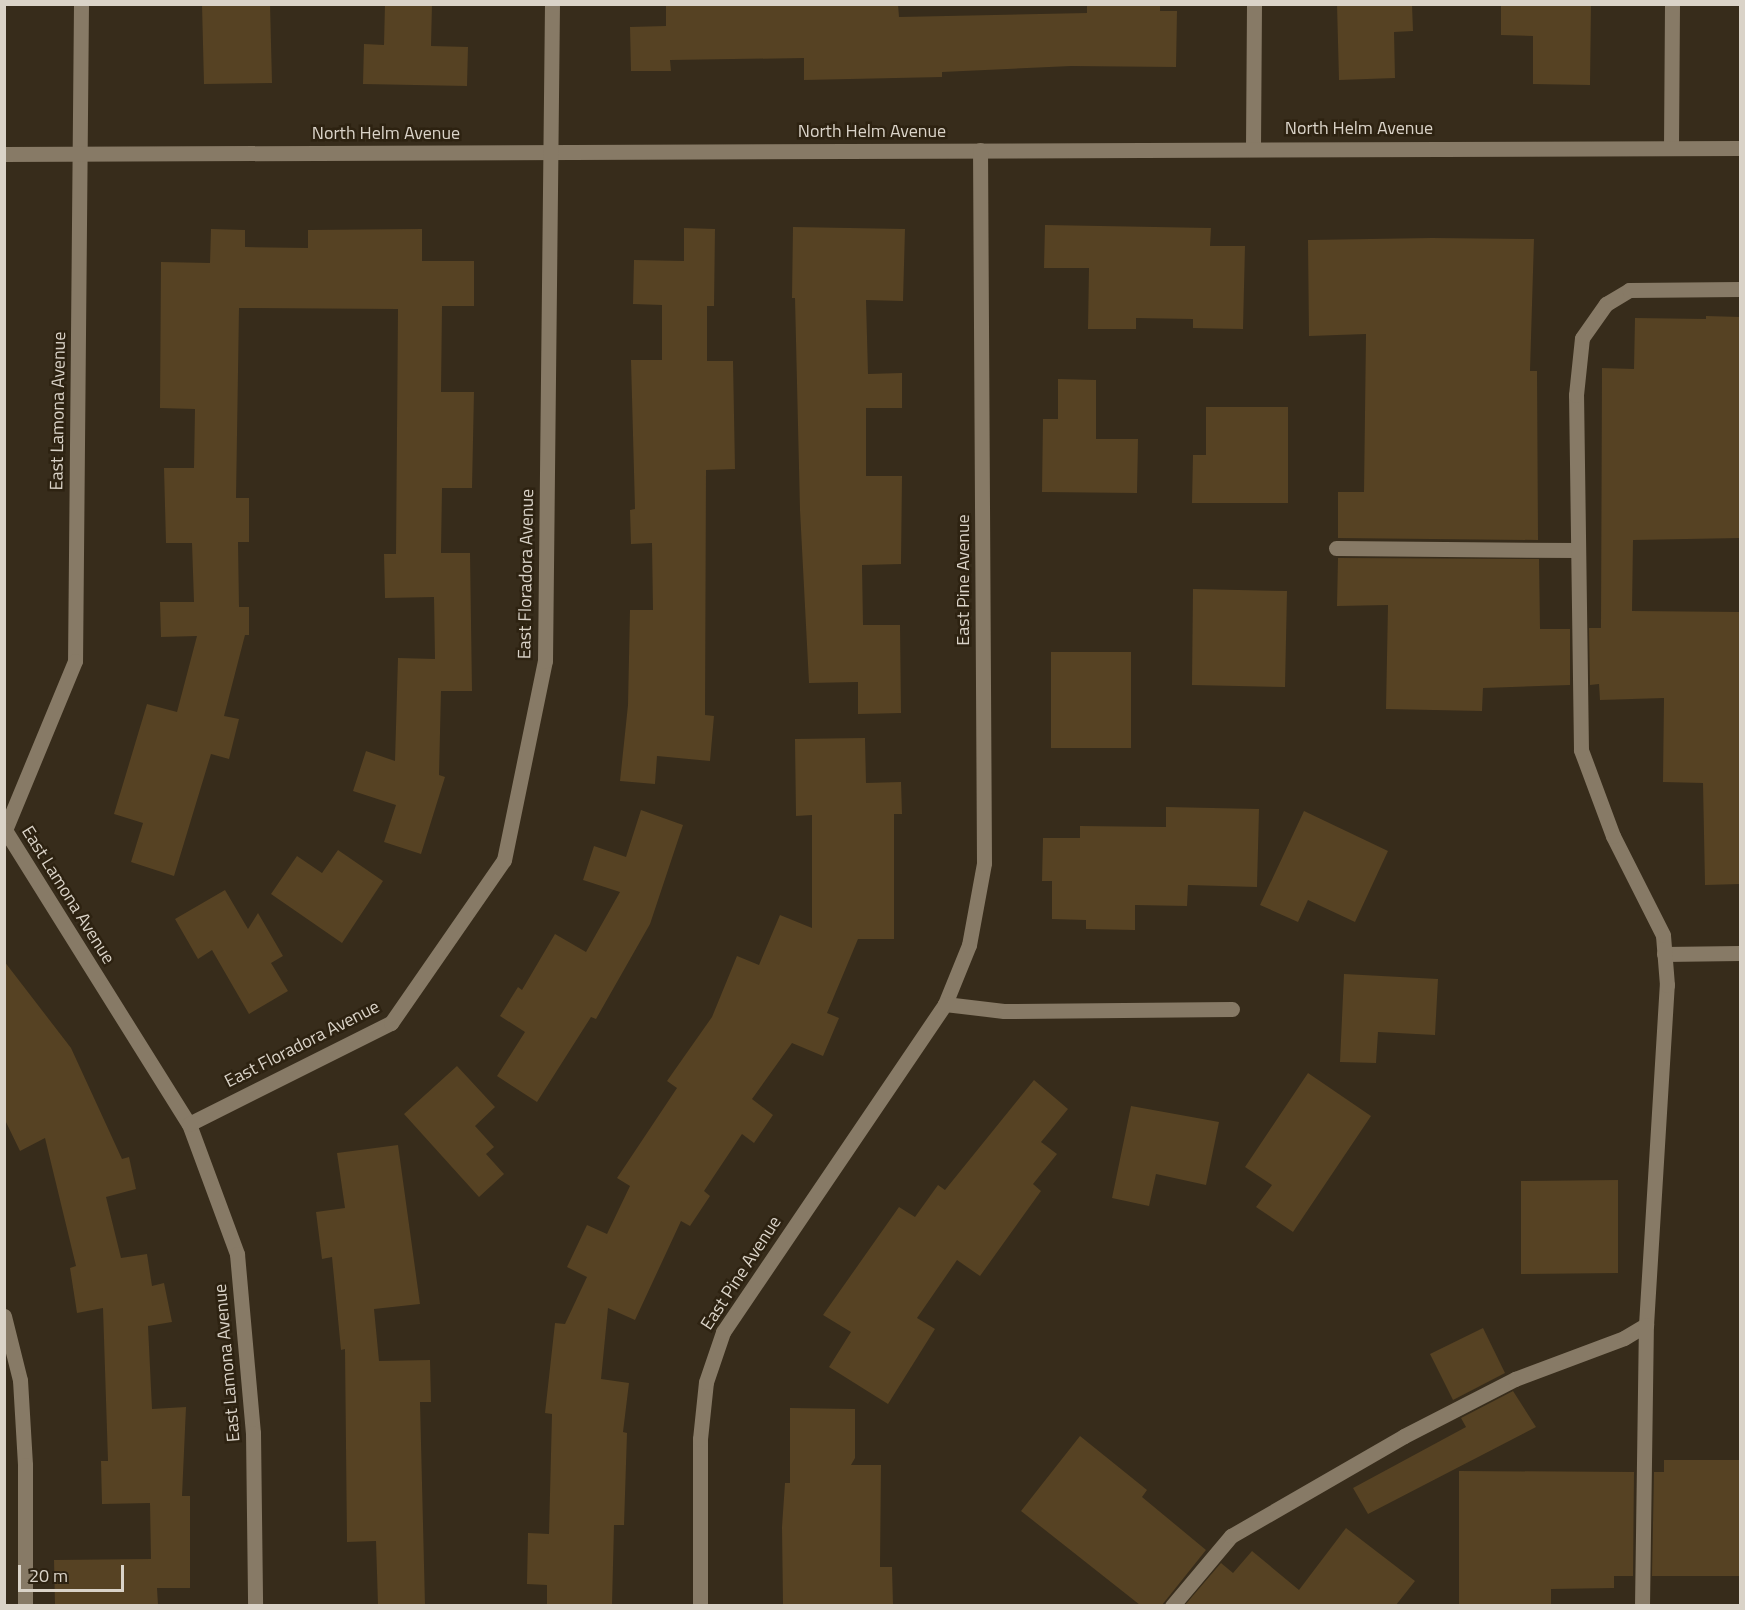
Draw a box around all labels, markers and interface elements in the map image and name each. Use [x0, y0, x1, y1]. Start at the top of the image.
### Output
street label: North Helm Avenue [1285, 117, 1433, 139]
street label: North Helm Avenue [798, 120, 946, 142]
street label: North Helm Avenue [312, 122, 460, 144]
street label: East Lamona Avenue [46, 331, 70, 491]
street label: East Floradora Avenue [514, 489, 538, 659]
street label: East Pine Avenue [952, 514, 974, 646]
street label: East Lamona Avenue [17, 822, 119, 968]
street label: East Floradora Avenue [221, 996, 383, 1092]
street label: East Pine Avenue [696, 1212, 786, 1334]
street label: East Lamona Avenue [209, 1283, 245, 1443]
scale bar [21, 1553, 128, 1591]
text: 20 m [29, 1562, 68, 1589]

